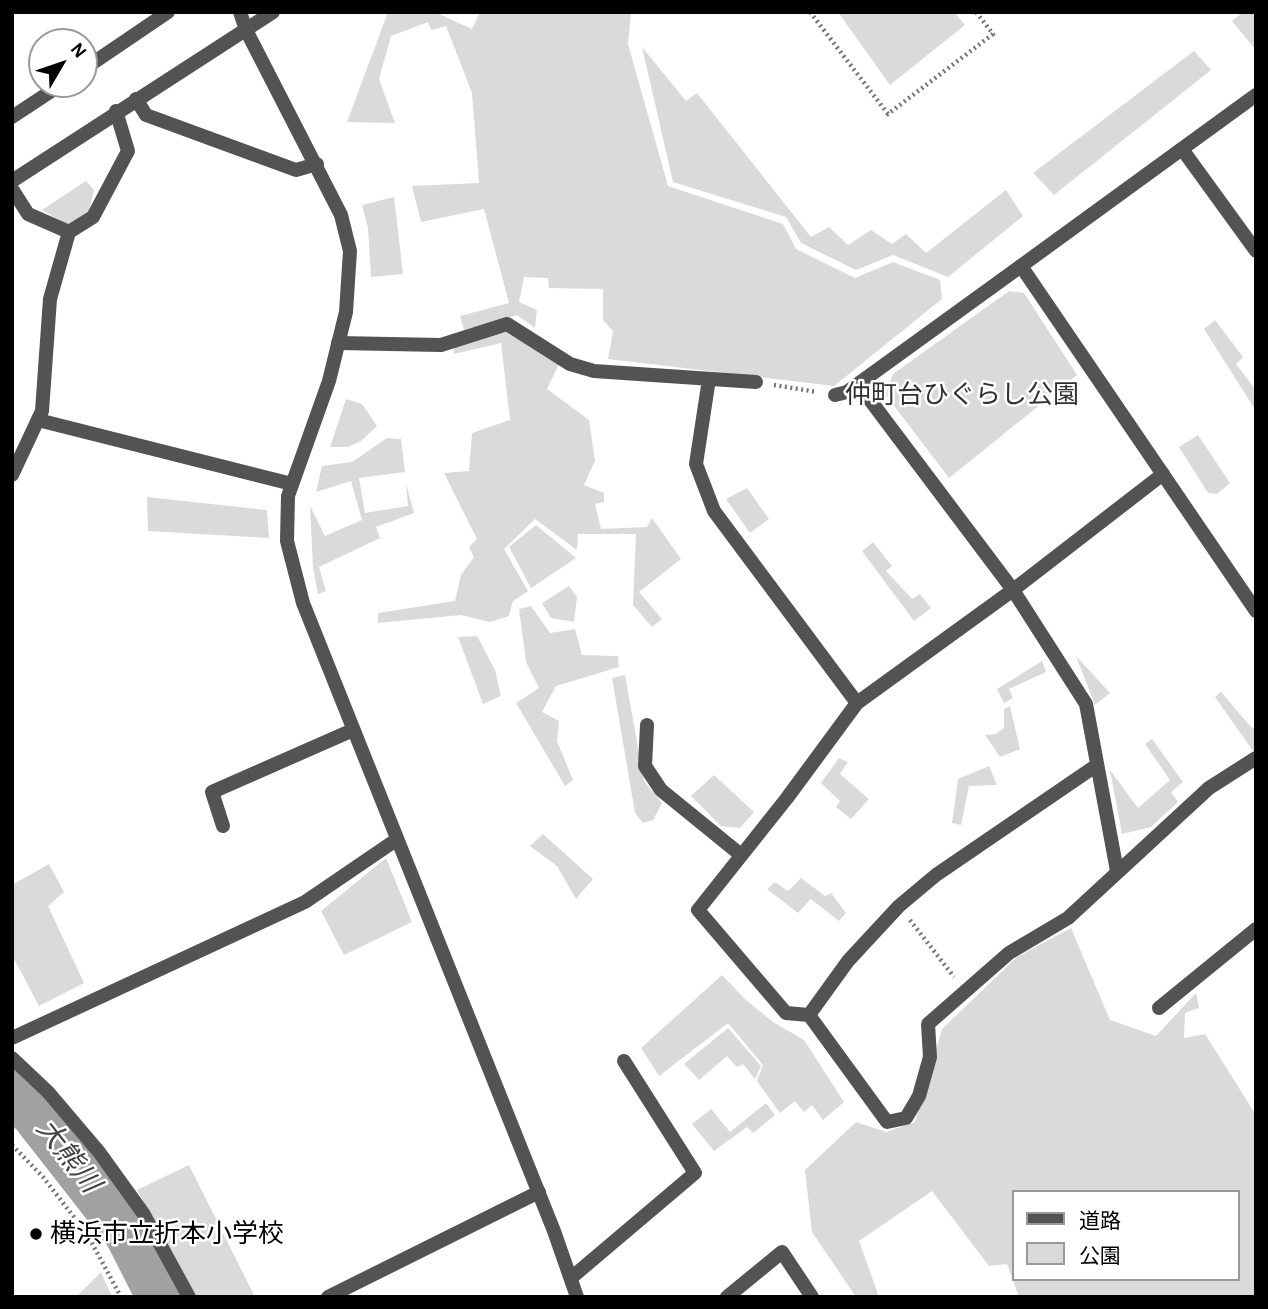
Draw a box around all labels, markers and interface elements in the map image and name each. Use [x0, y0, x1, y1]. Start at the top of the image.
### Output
north arrow [28, 28, 98, 98]
text: N [67, 40, 90, 62]
park label: 仲町台ひぐらし公園 [845, 379, 1079, 411]
water label: 大熊川 [29, 1113, 107, 1199]
legend [1012, 1190, 1240, 1281]
text: 道路 [1079, 1211, 1121, 1232]
place label: 横浜市立折本小学校 [50, 1218, 284, 1250]
marker: 横浜市立折本小学校 [28, 1226, 44, 1242]
text: 公園 [1079, 1246, 1121, 1267]

